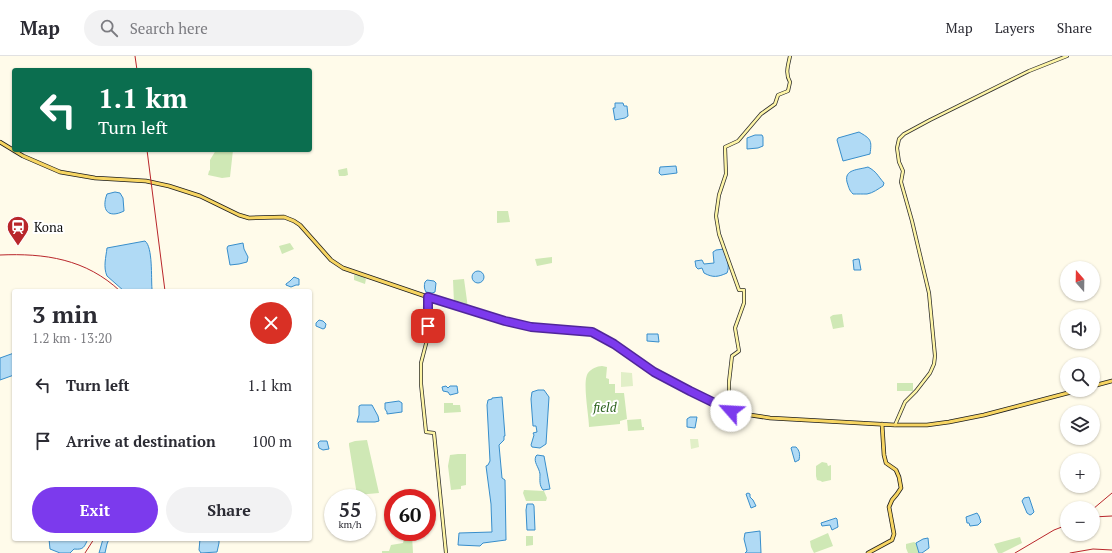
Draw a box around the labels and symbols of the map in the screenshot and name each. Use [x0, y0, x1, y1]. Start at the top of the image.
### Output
station icon: Kona [5, 214, 31, 247]
place label: Kona [34, 218, 64, 236]
north arrow [1060, 261, 1100, 301]
pin [411, 309, 445, 343]
position arrow [710, 390, 752, 432]
park label: field [592, 398, 618, 416]
speed limit sign: 60 [384, 489, 436, 541]

